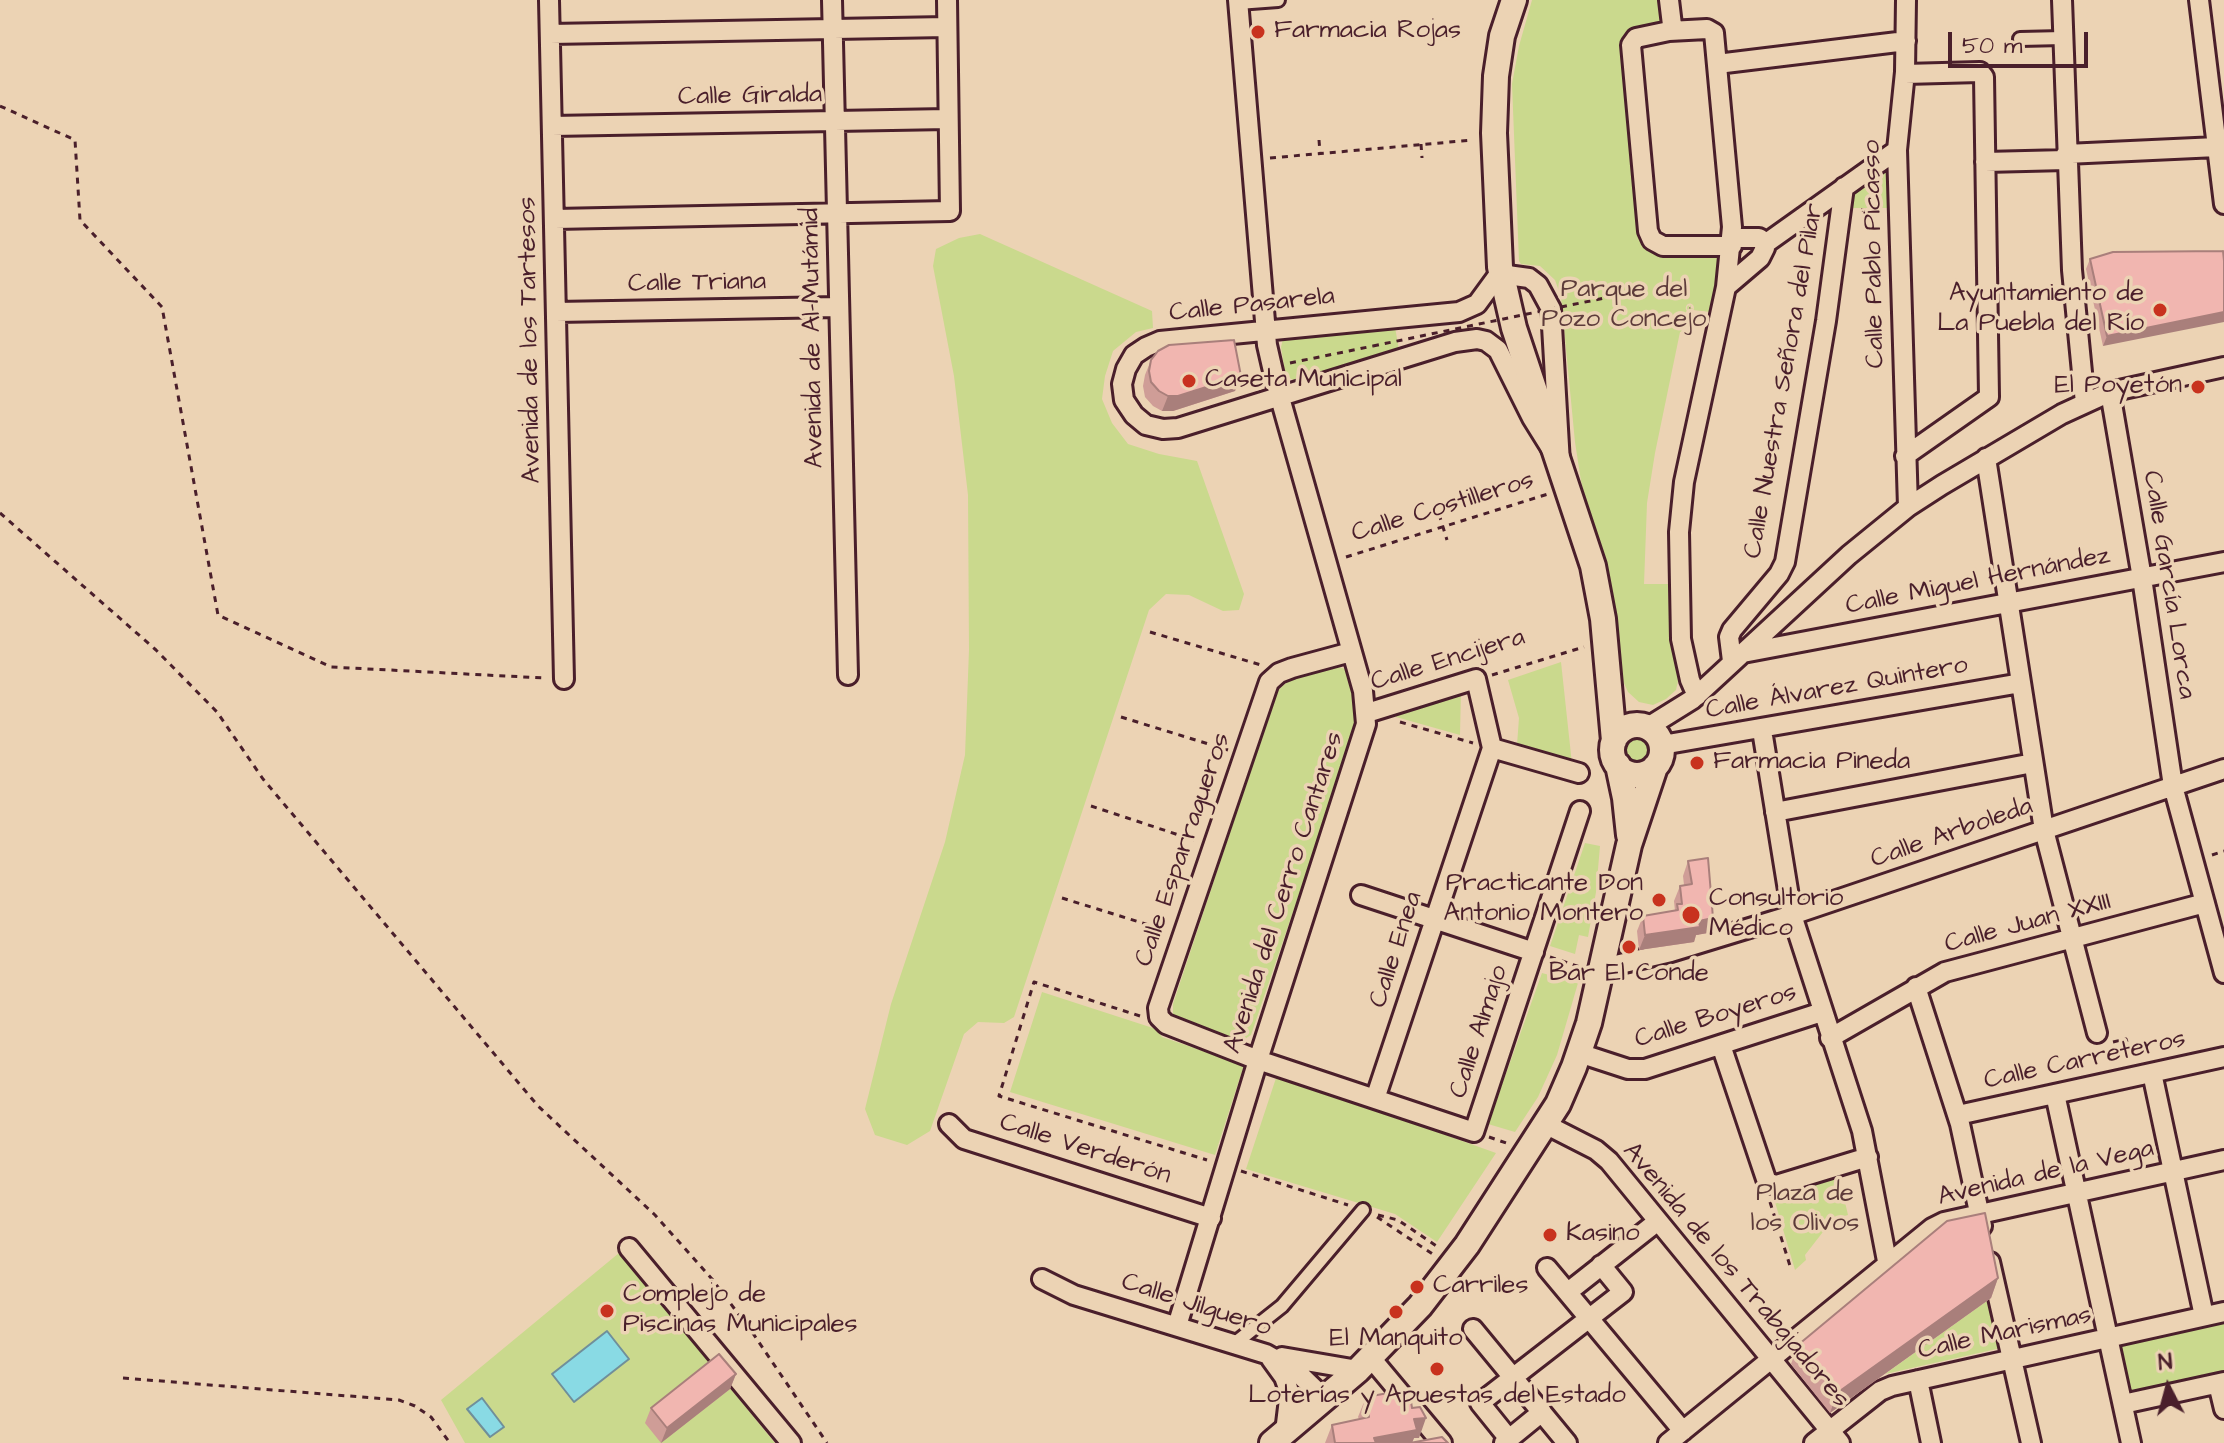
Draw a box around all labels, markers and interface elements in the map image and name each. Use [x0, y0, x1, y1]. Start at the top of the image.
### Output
place label: Farmacia Rojas [1274, 16, 1461, 48]
scale bar [1952, 16, 2092, 66]
marker: Farmacia Rojas [1249, 23, 1267, 41]
text: 50 m [1962, 29, 2022, 63]
street label: Calle Giralda [678, 80, 822, 114]
street label: Calle Pablo Picasso [1857, 139, 1893, 369]
street label: Avenida de los Tartesos [513, 196, 549, 484]
street label: Calle Nuestra Señora del Pilar [1738, 201, 1832, 561]
street label: Avenida de Al-Mutámid [796, 207, 832, 469]
street label: Calle Triana [628, 267, 766, 301]
park label: Parque del Pozo Concejo [1542, 275, 1706, 336]
place label: Ayuntamiento de La Puebla del Río [1937, 279, 2144, 340]
street label: Calle Pasarela [1168, 282, 1336, 330]
marker: Ayuntamiento de La Puebla del Río [2151, 301, 2169, 319]
place label: Caseta Municipal [1205, 365, 1402, 397]
place label: El Poyetón [2054, 371, 2182, 403]
marker: Caseta Municipal [1180, 372, 1198, 390]
marker: El Poyetón [2189, 378, 2207, 396]
street label: Calle Costilleros [1348, 465, 1538, 551]
street label: Calle García Lorca [2135, 469, 2201, 701]
street label: Calle Miguel Hernández [1843, 541, 2113, 623]
street label: Calle Encijera [1367, 623, 1529, 699]
street label: Calle Álvarez Quintero [1703, 651, 1971, 727]
street label: Avenida del Cerro Cantares [1218, 728, 1352, 1058]
street label: Calle Esparragueros [1129, 729, 1239, 971]
place label: Farmacia Pineda [1713, 747, 1910, 779]
marker: Farmacia Pineda [1688, 754, 1706, 772]
street label: Calle Arboleda [1867, 792, 2037, 876]
place label: Practicante Don Antonio Montero [1444, 869, 1643, 930]
place label: Consultorio Médico [1709, 884, 1843, 946]
street label: Calle Juan XXIII [1941, 887, 2115, 961]
street label: Calle Enea [1364, 888, 1430, 1012]
marker: Practicante Don Antonio Montero [1650, 891, 1668, 909]
marker: Consultorio Médico [1680, 904, 1702, 926]
marker: Bar El Conde [1620, 938, 1638, 956]
place label: Bar El Conde [1549, 959, 1709, 991]
street label: Calle Almajo [1444, 962, 1516, 1102]
street label: Calle Boyeros [1631, 978, 1801, 1056]
street label: Calle Carreteros [1981, 1024, 2189, 1098]
street label: Calle Verderón [995, 1108, 1175, 1192]
street label: Avenida de la Vega [1935, 1134, 2157, 1214]
street label: Avenida de los Trabajadores [1615, 1137, 1855, 1415]
park label: Plaza de los Olivos [1751, 1179, 1859, 1240]
place label: Kasino [1566, 1219, 1640, 1251]
marker: Kasino [1541, 1226, 1559, 1244]
street label: Calle Jilguero [1117, 1267, 1275, 1345]
place label: Carriles [1433, 1271, 1528, 1303]
marker: Carriles [1408, 1278, 1426, 1296]
place label: Complejo de Piscinas Municipales [623, 1280, 858, 1342]
street label: Calle Marismas [1915, 1300, 2095, 1368]
marker: Complejo de Piscinas Municipales [598, 1302, 616, 1320]
marker: El Manquito [1387, 1303, 1405, 1321]
place label: El Manquito [1329, 1324, 1463, 1356]
text: N [2157, 1346, 2174, 1379]
north arrow [2128, 1347, 2208, 1427]
marker: Loterías y Apuestas del Estado [1428, 1360, 1446, 1378]
place label: Loterías y Apuestas del Estado [1248, 1381, 1626, 1413]

